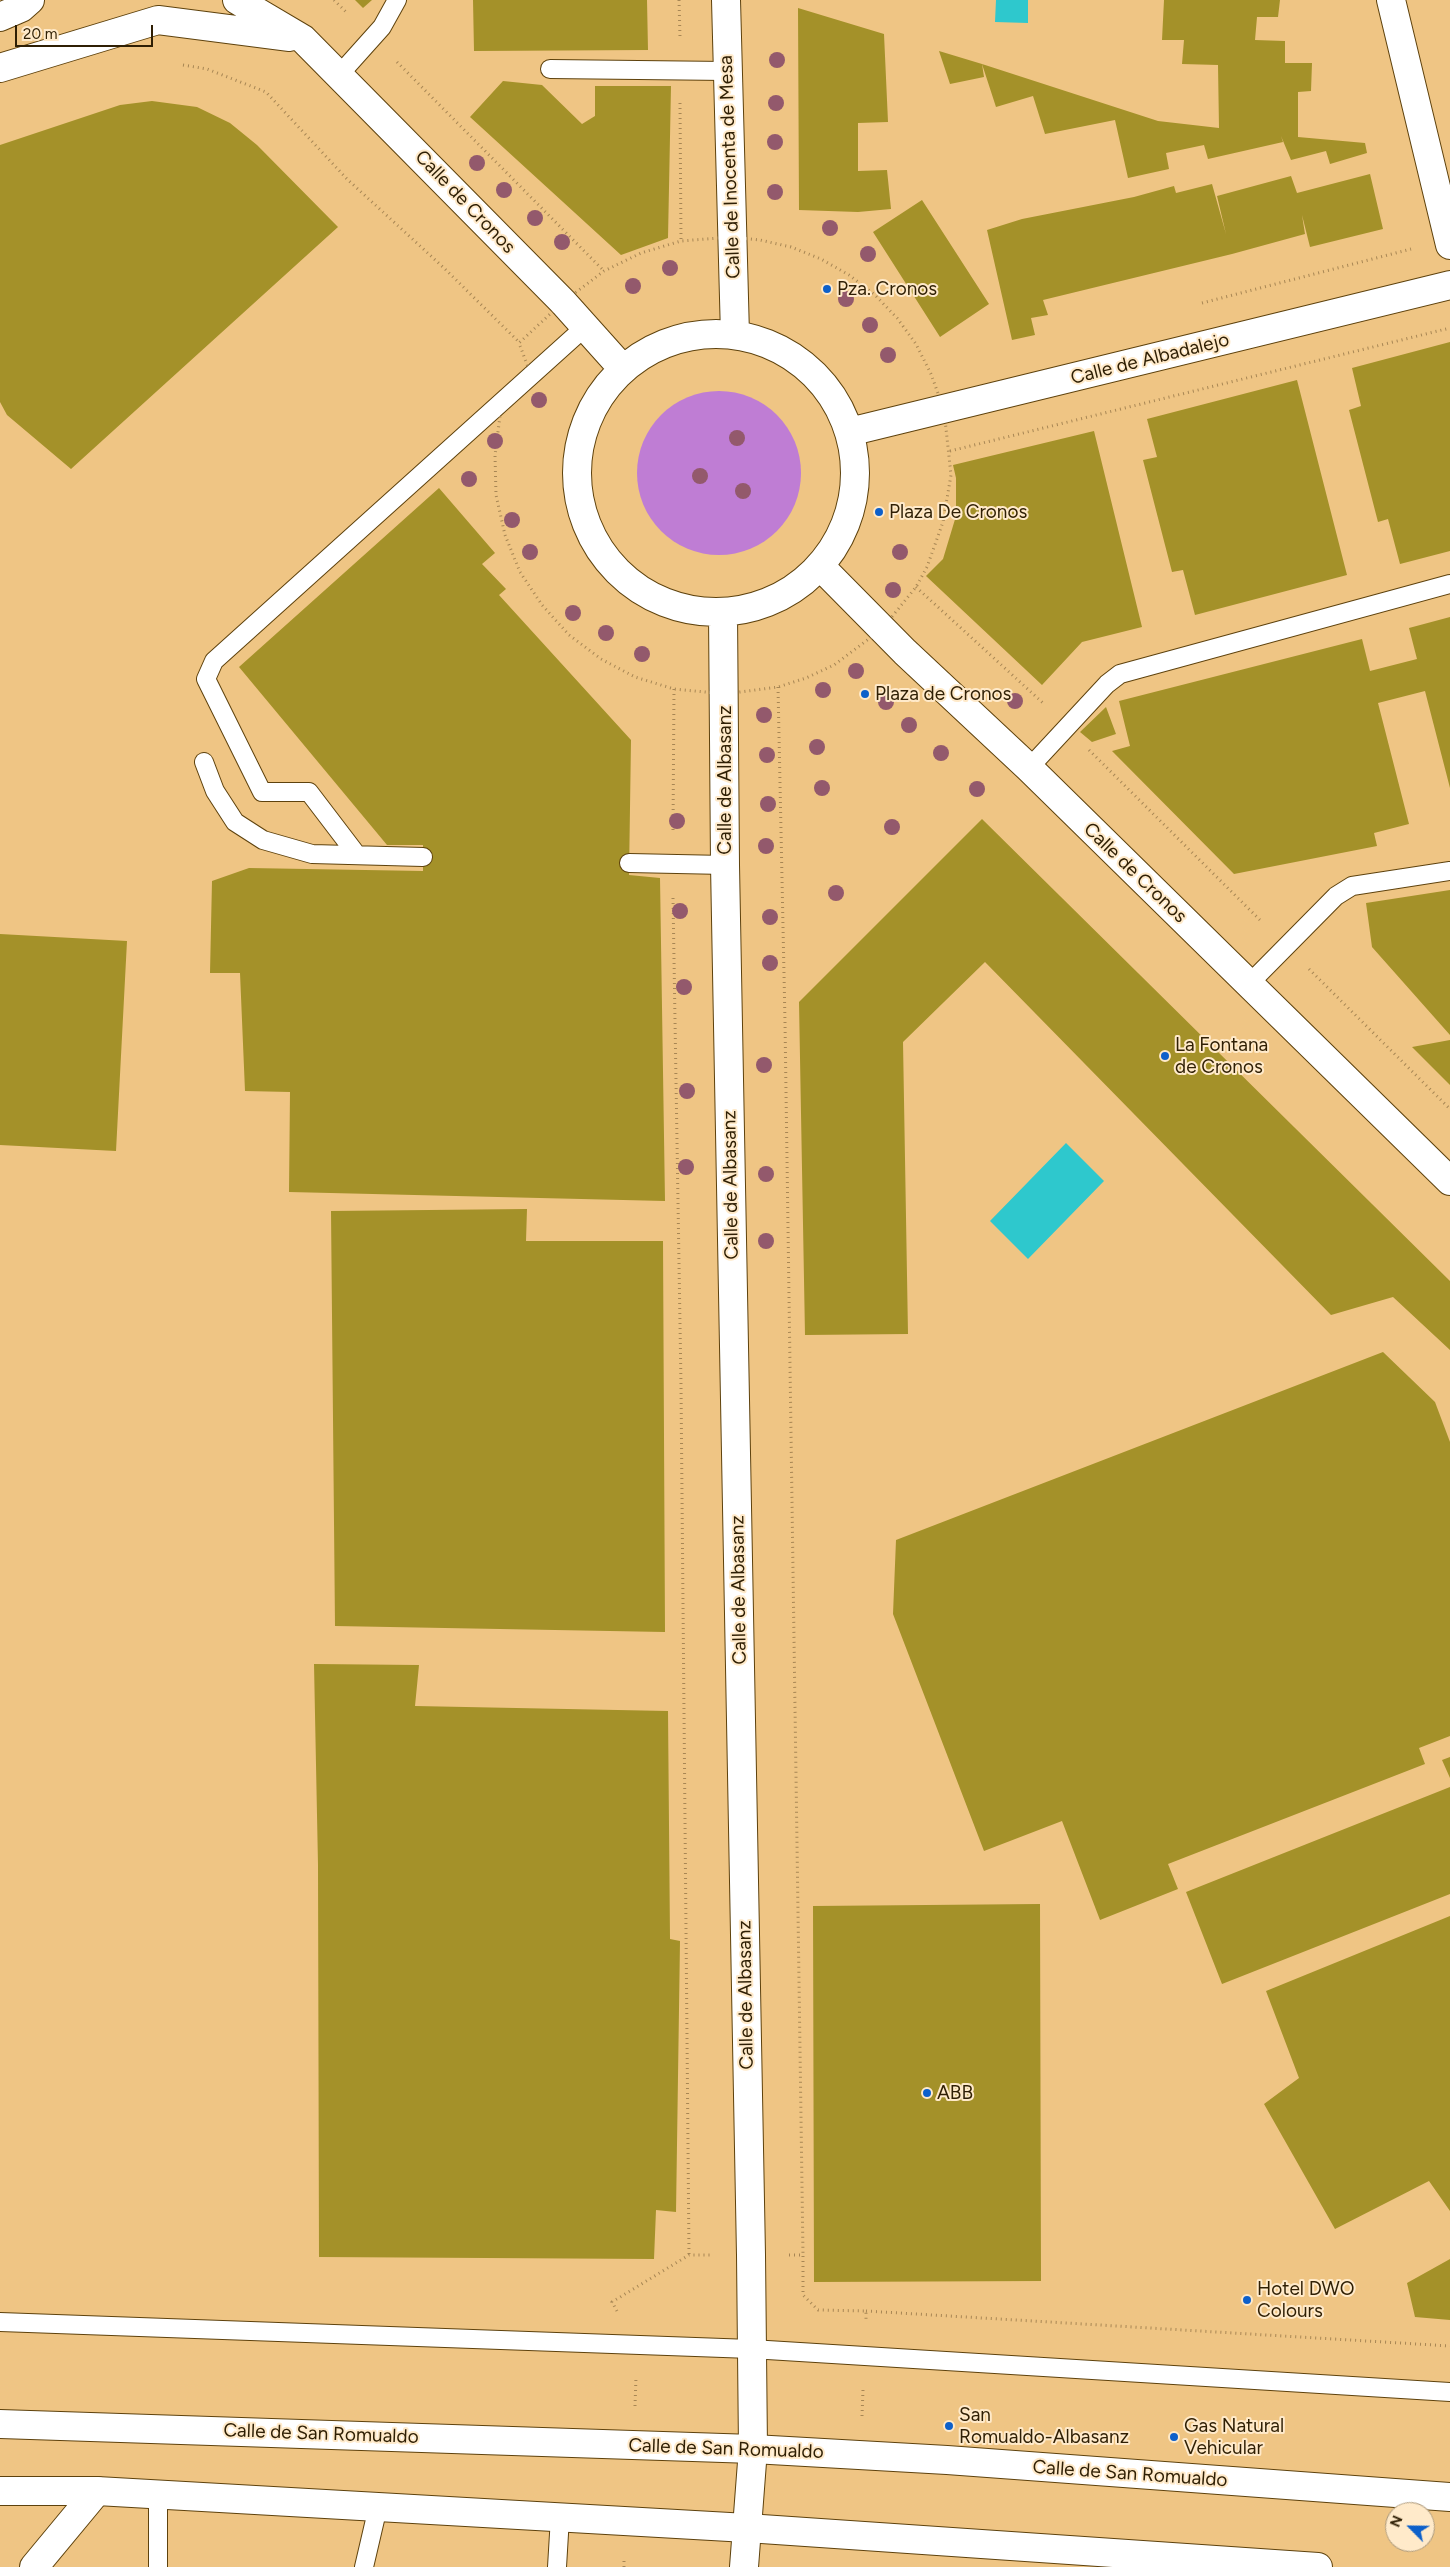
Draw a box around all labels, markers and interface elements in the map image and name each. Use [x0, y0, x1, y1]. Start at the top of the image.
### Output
scale bar [18, 15, 155, 47]
text: 20 m [23, 25, 57, 43]
street label: Calle de Inocenta de Mesa [715, 55, 745, 279]
street label: Calle de Cronos [410, 146, 520, 258]
place label: Pza. Cronos [837, 278, 937, 300]
marker: Pza. Cronos [821, 283, 833, 295]
street label: Calle de Albadalejo [1068, 328, 1232, 390]
place label: Plaza De Cronos [889, 501, 1027, 523]
marker: Plaza De Cronos [873, 506, 885, 518]
place label: Plaza de Cronos [875, 683, 1011, 705]
marker: Plaza de Cronos [859, 688, 871, 700]
street label: Calle de Albasanz [714, 705, 736, 855]
street label: Calle de Cronos [1079, 818, 1191, 928]
place label: La Fontana de Cronos [1175, 1034, 1268, 1078]
marker: La Fontana de Cronos [1159, 1050, 1171, 1062]
street label: Calle de Albasanz [718, 1110, 744, 1260]
street label: Calle de Albasanz [726, 1515, 752, 1665]
street label: Calle de Albasanz [733, 1920, 759, 2070]
place label: ABB [937, 2082, 973, 2104]
marker: ABB [921, 2087, 933, 2099]
place label: Hotel DWO Colours [1257, 2278, 1355, 2322]
marker: Hotel DWO Colours [1241, 2294, 1253, 2306]
place label: San Romualdo-Albasanz [959, 2404, 1129, 2448]
place label: Gas Natural Vehicular [1184, 2415, 1284, 2459]
street label: Calle de San Romualdo [223, 2419, 419, 2449]
marker: San Romualdo-Albasanz [943, 2420, 955, 2432]
marker: Gas Natural Vehicular [1168, 2431, 1180, 2443]
street label: Calle de San Romualdo [628, 2434, 824, 2464]
street label: Calle de San Romualdo [1032, 2456, 1228, 2492]
north arrow [1385, 2502, 1435, 2552]
text: N [1387, 2513, 1407, 2530]

